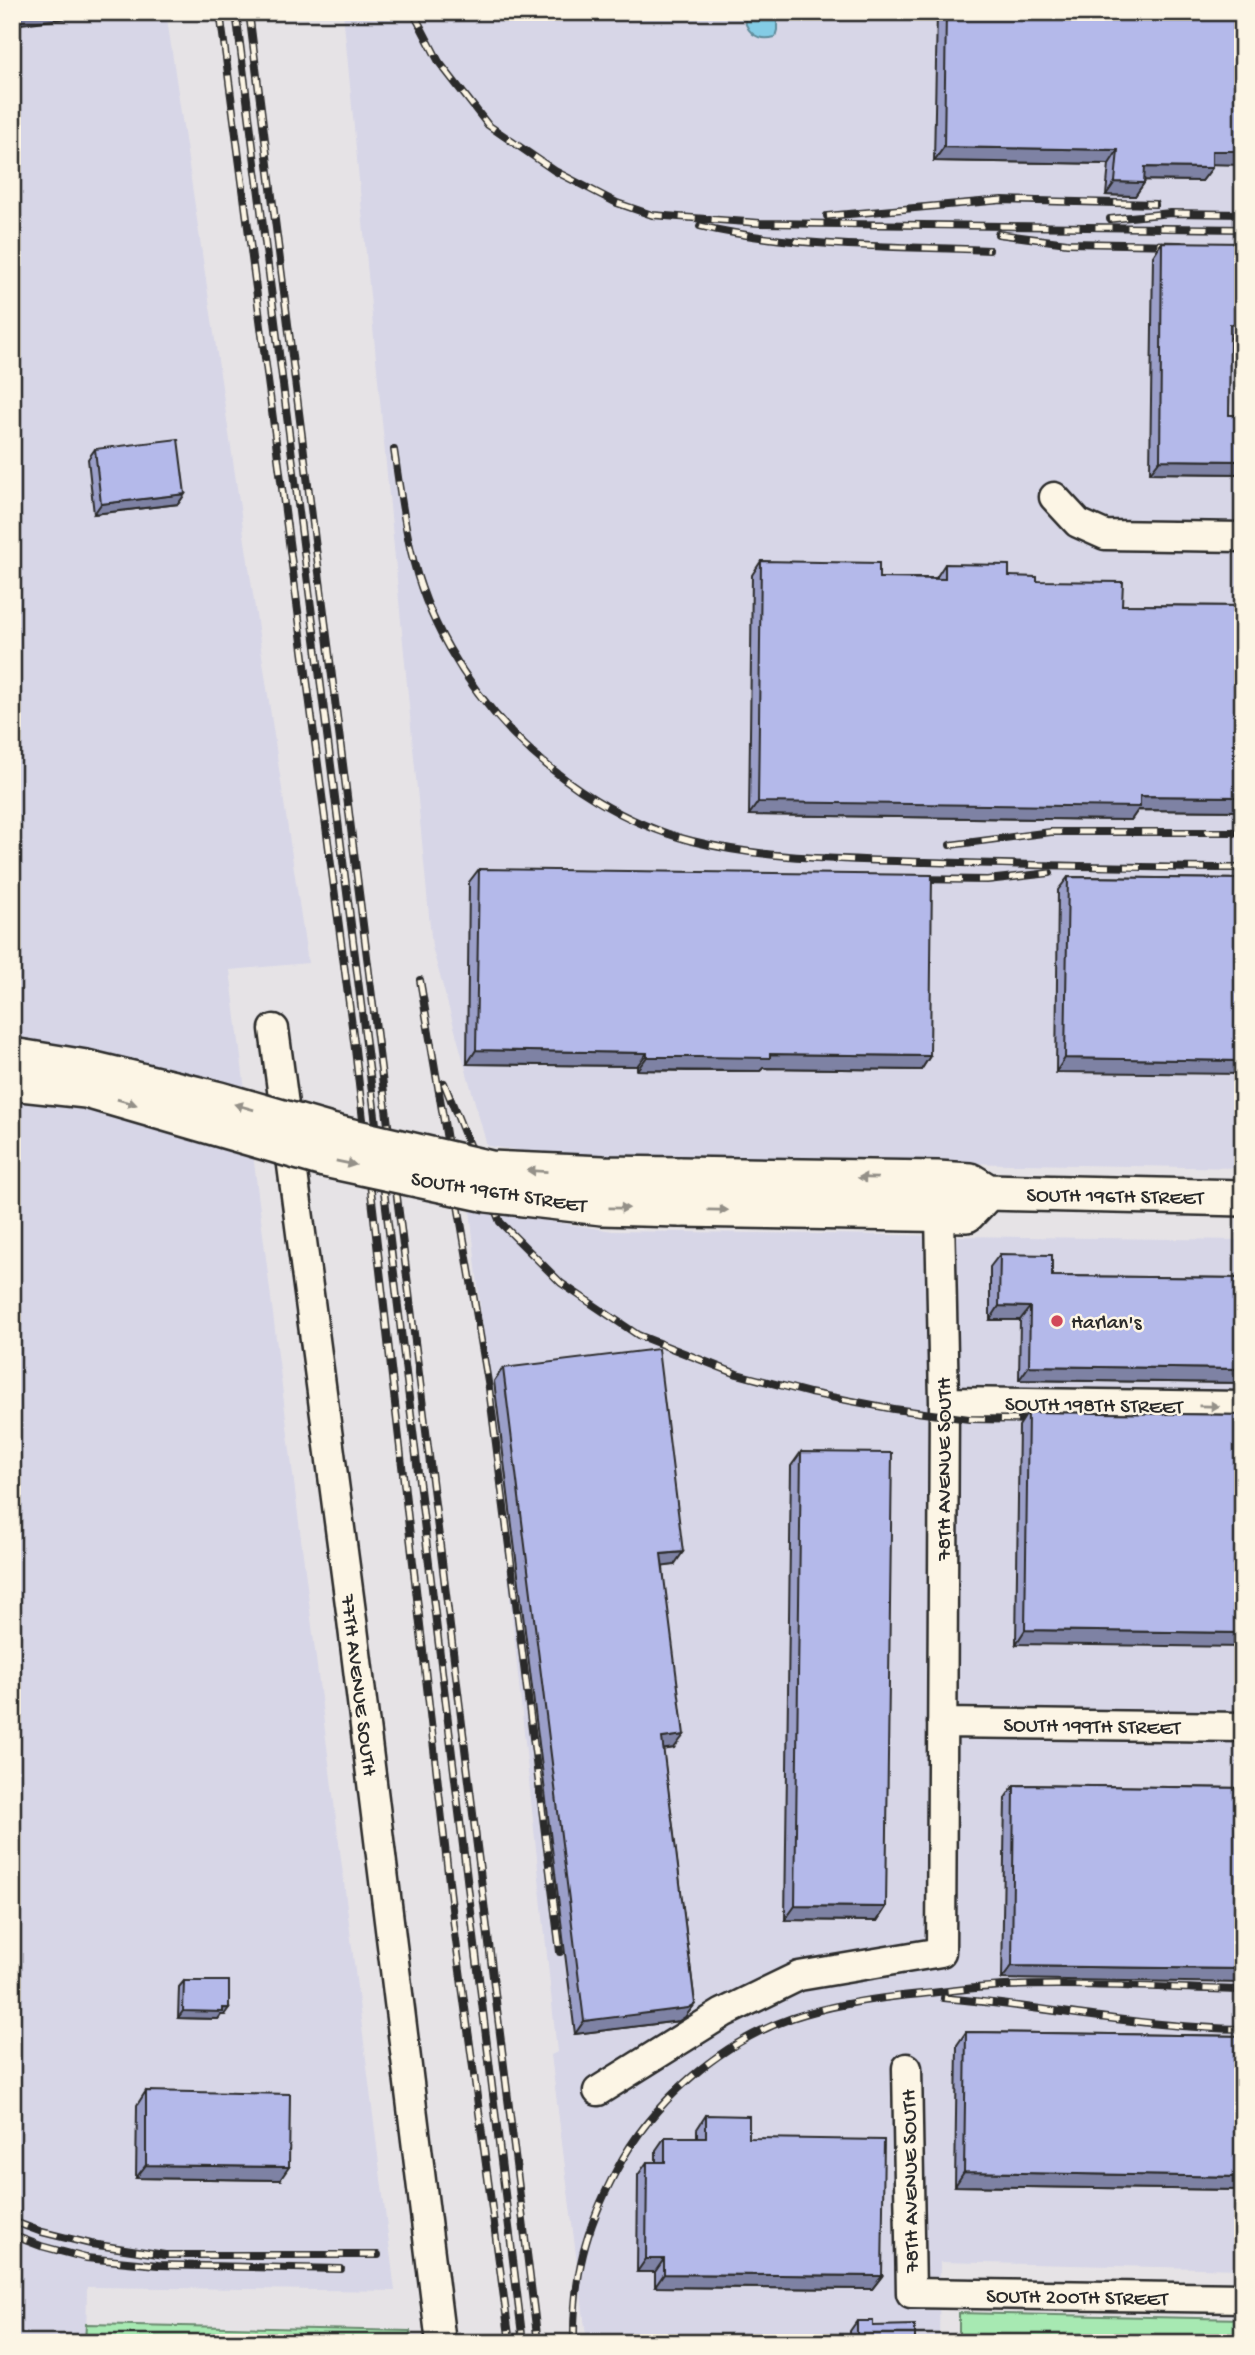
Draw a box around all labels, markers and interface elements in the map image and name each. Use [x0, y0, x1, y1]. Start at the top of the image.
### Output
one-way arrow [117, 1097, 139, 1108]
one-way arrow [233, 1101, 254, 1111]
one-way arrow [335, 1158, 357, 1169]
one-way arrow [526, 1165, 548, 1176]
street label: SOUTH 196TH STREET [409, 1168, 589, 1221]
one-way arrow [857, 1172, 879, 1184]
street label: SOUTH 196TH STREET [1026, 1184, 1205, 1213]
one-way arrow [608, 1202, 630, 1213]
one-way arrow [707, 1204, 729, 1216]
place label: Harlan's [1071, 1312, 1143, 1337]
marker: Harlan's [1049, 1313, 1065, 1329]
street label: 78TH AVENUE SOUTH [934, 1376, 959, 1562]
street label: SOUTH 198TH STREET [1005, 1393, 1184, 1422]
one-way arrow [1198, 1400, 1220, 1412]
street label: 77TH AVENUE SOUTH [333, 1592, 380, 1779]
street label: SOUTH 199TH STREET [1003, 1714, 1182, 1743]
street label: 78TH AVENUE SOUTH [898, 2088, 927, 2274]
street label: SOUTH 200TH STREET [986, 2285, 1169, 2314]

